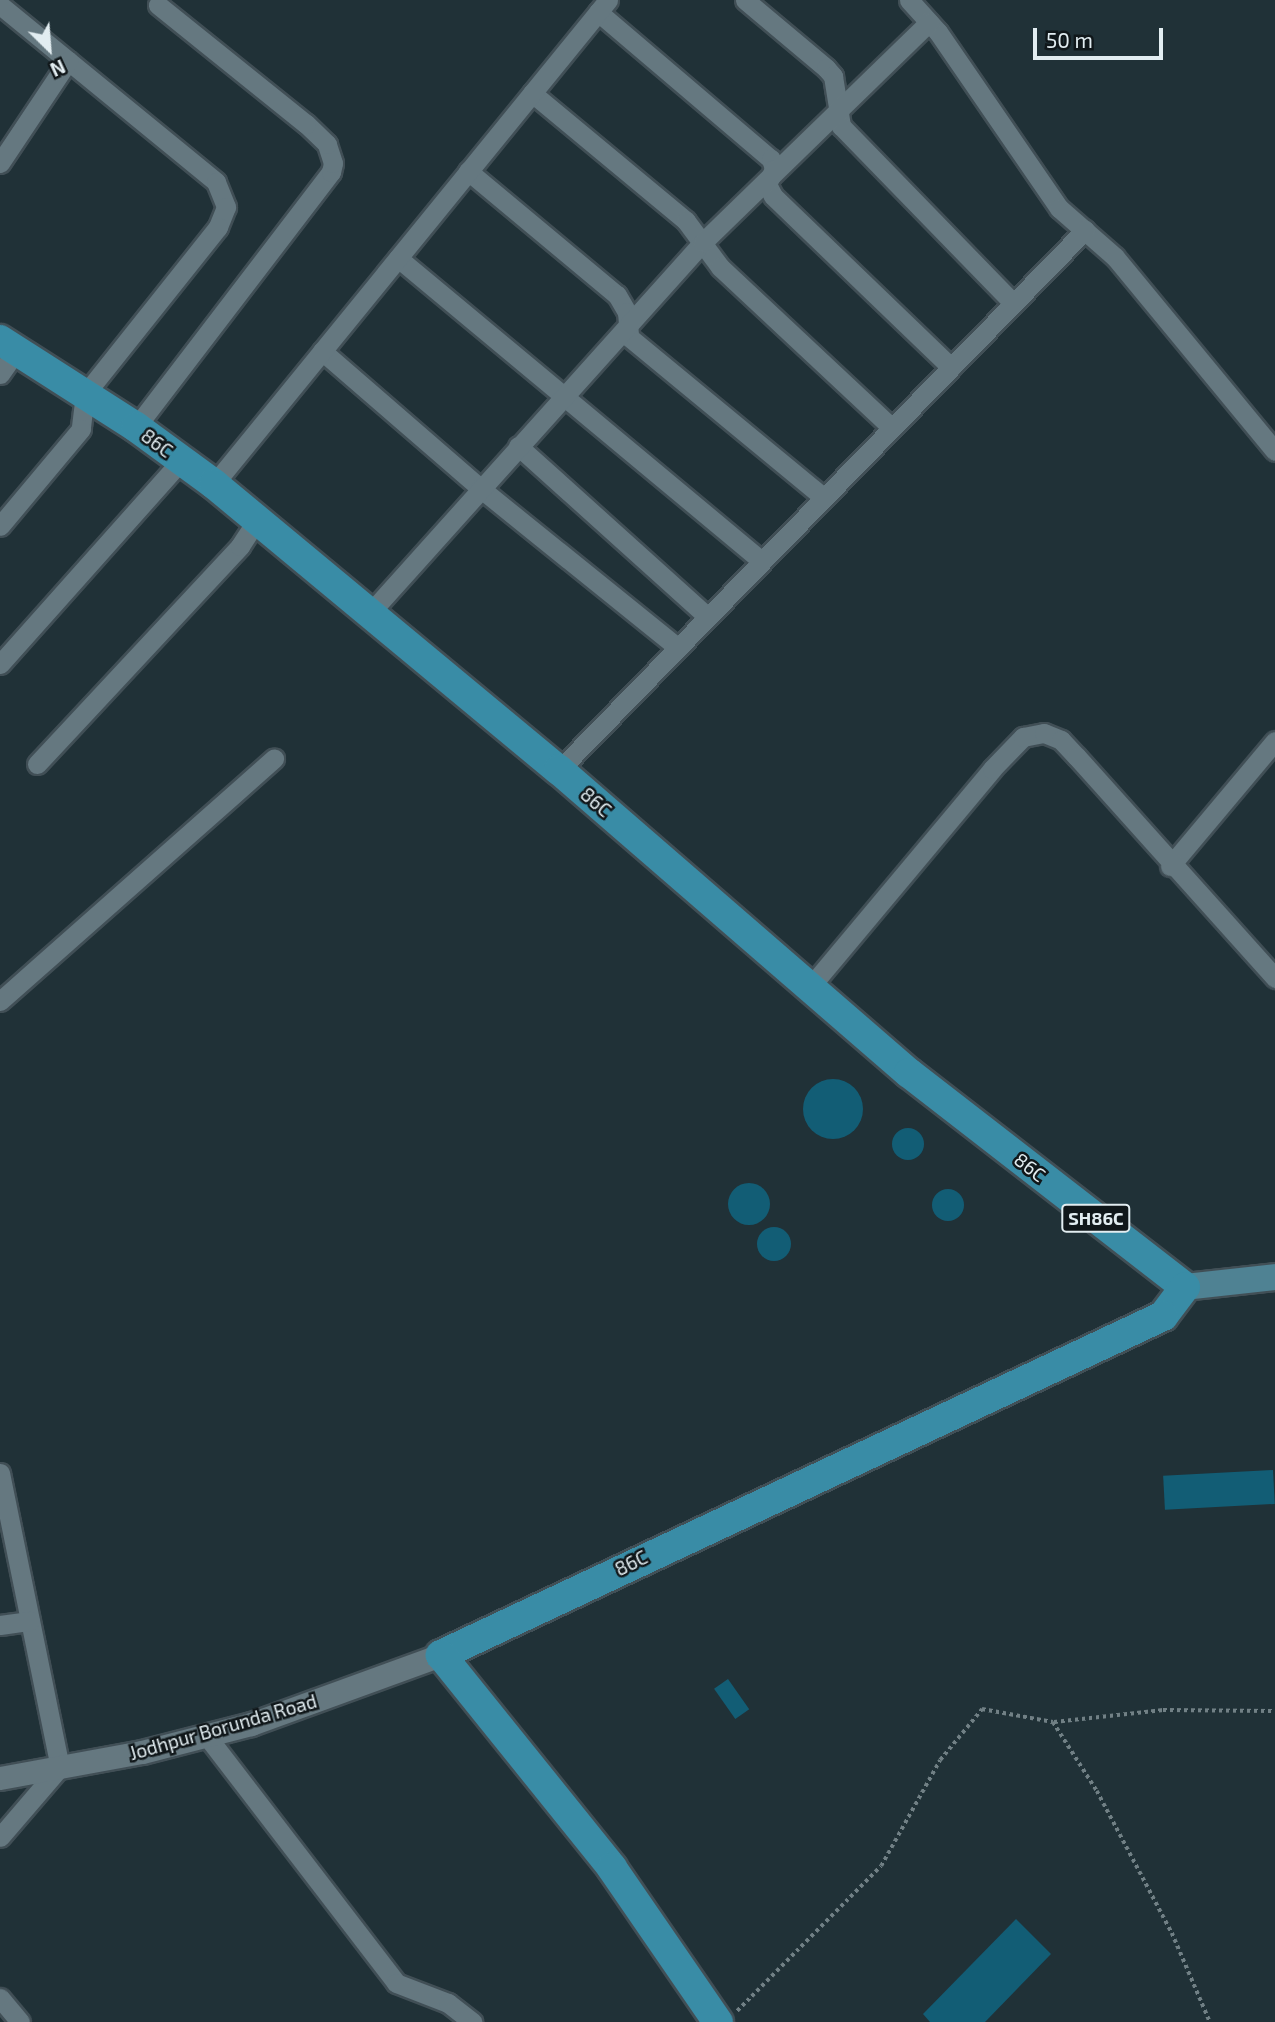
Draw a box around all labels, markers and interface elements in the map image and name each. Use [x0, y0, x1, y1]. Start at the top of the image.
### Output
north arrow [14, 14, 84, 84]
scale bar [1037, 14, 1166, 58]
text: 50 m [1046, 27, 1093, 52]
text: N [47, 55, 69, 82]
street label: 86C [137, 424, 177, 462]
street label: 86C [576, 782, 616, 822]
street label: 86C [1010, 1148, 1050, 1186]
road number: SH86C [1061, 1204, 1131, 1232]
street label: 86C [611, 1545, 651, 1581]
street label: Jodhpur Borunda Road [126, 1689, 320, 1765]

